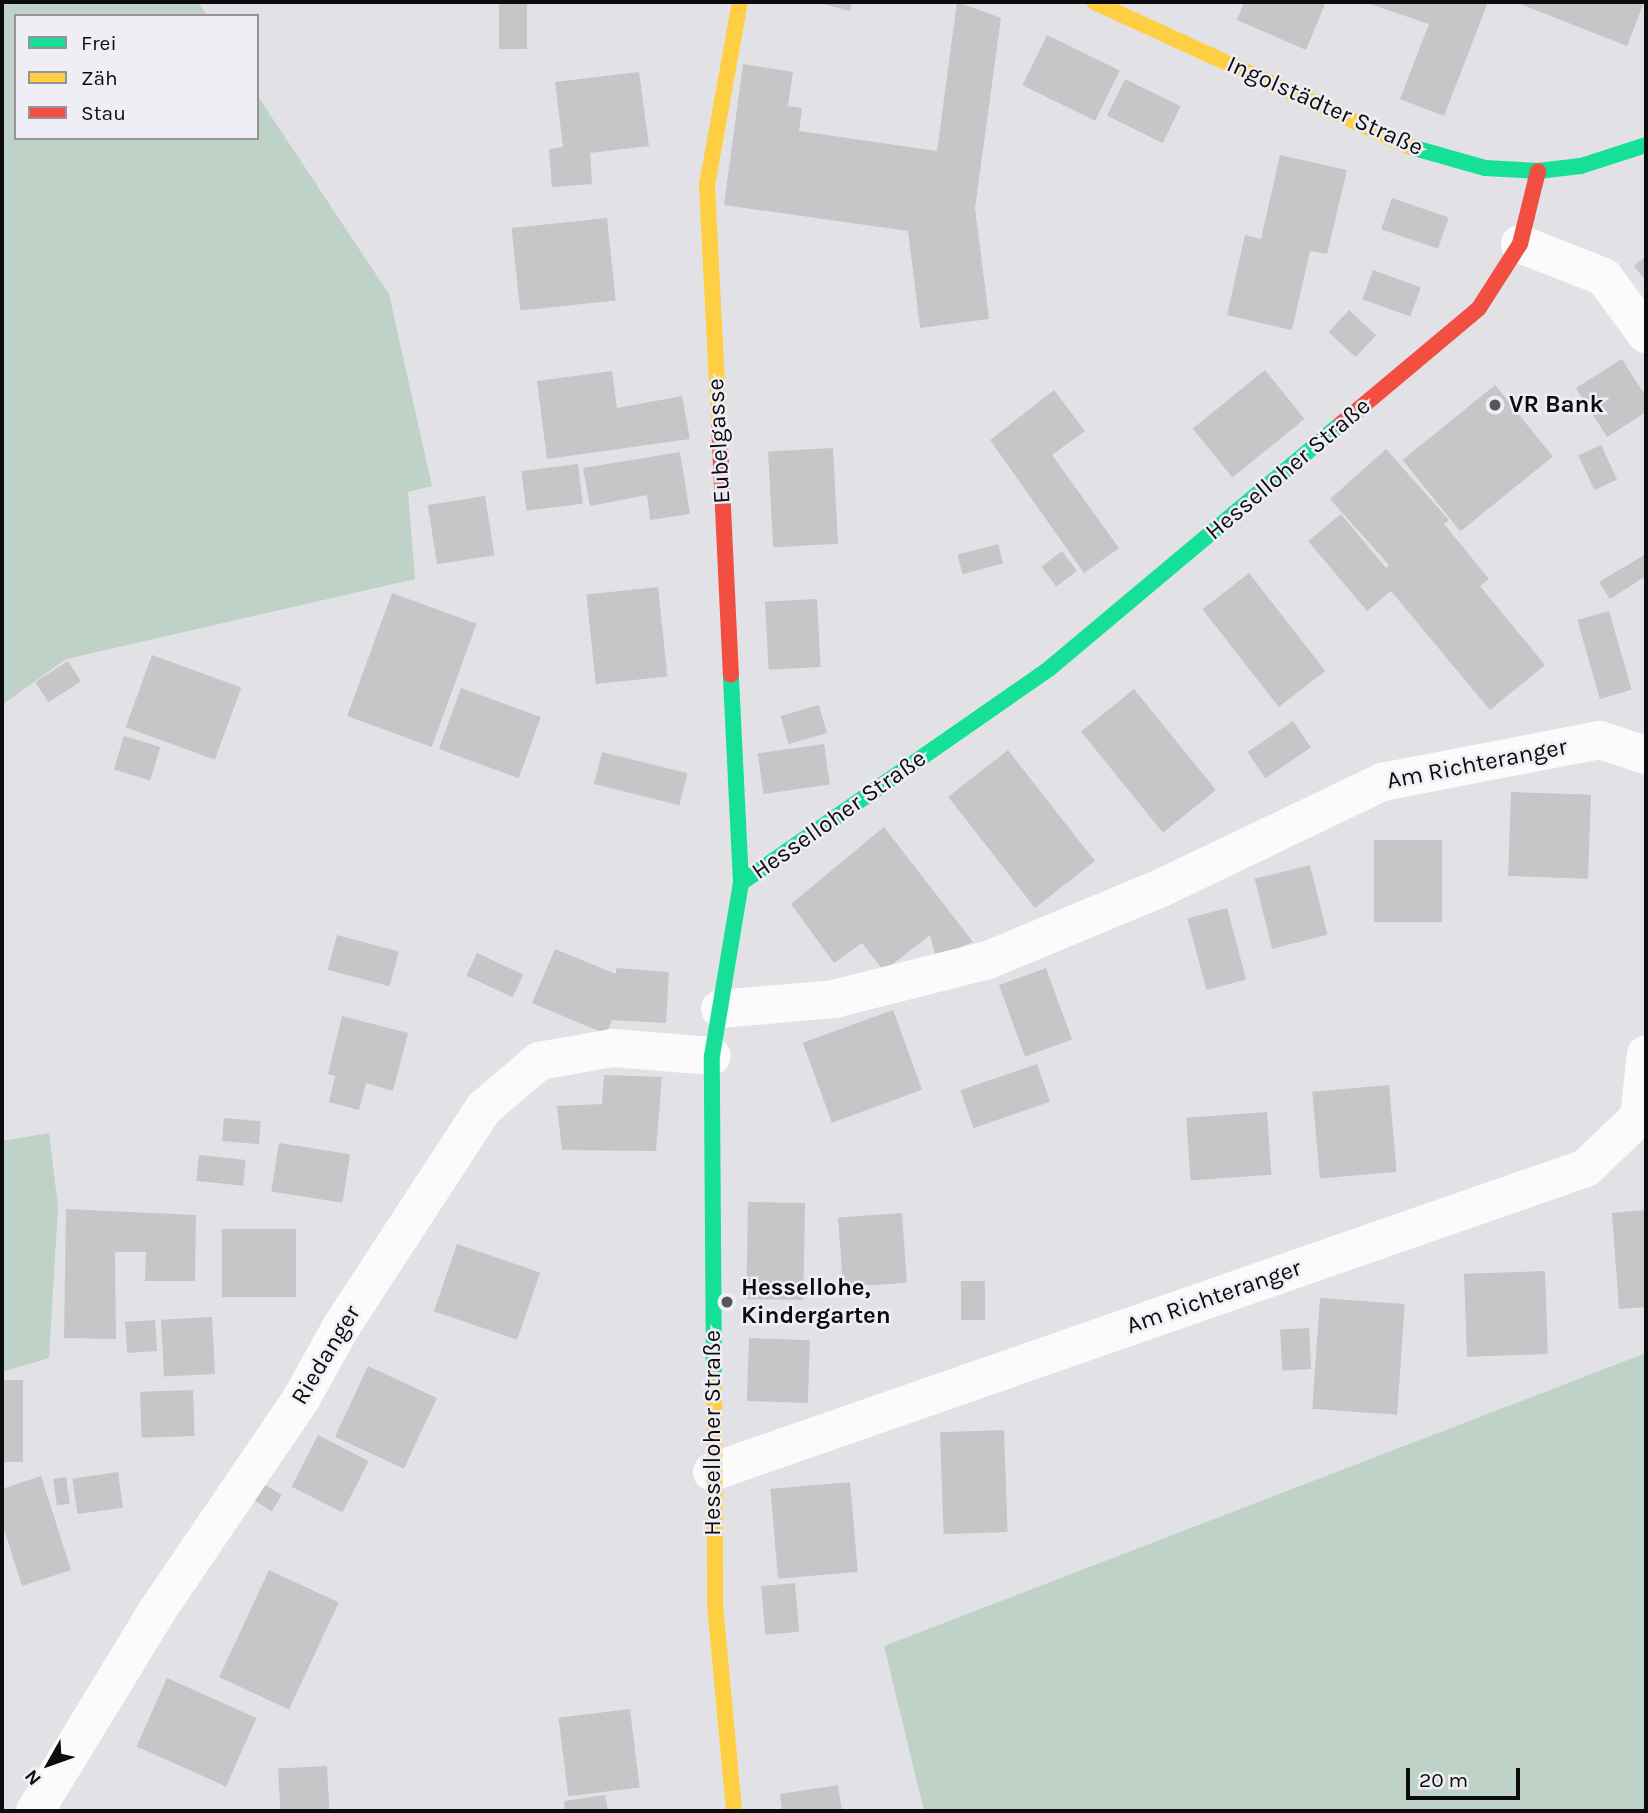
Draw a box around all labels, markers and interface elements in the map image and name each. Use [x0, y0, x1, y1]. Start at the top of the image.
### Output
legend [14, 14, 259, 140]
text: Frei [81, 31, 117, 55]
street label: Ingolstädter Straße [1222, 50, 1428, 162]
text: Zäh [81, 66, 118, 90]
text: Stau [81, 101, 126, 125]
street label: Eubelgasse [701, 378, 737, 504]
place label: VR Bank [1509, 391, 1604, 419]
street label: Hesselloher Straße [1200, 392, 1376, 546]
marker: VR Bank [1487, 397, 1503, 413]
street label: Am Richteranger [1384, 732, 1570, 796]
street label: Hesselloher Straße [746, 744, 932, 886]
street label: Am Richteranger [1123, 1254, 1305, 1340]
place label: Hessellohe, Kindergarten [741, 1274, 891, 1330]
marker: Hessellohe, Kindergarten [719, 1294, 735, 1310]
street label: Riedanger [285, 1300, 367, 1410]
street label: Hesselloher Straße [699, 1330, 727, 1536]
north arrow [14, 1729, 84, 1799]
scale bar [1410, 1754, 1524, 1798]
text: N [20, 1765, 46, 1790]
text: 20 m [1419, 1768, 1468, 1792]

